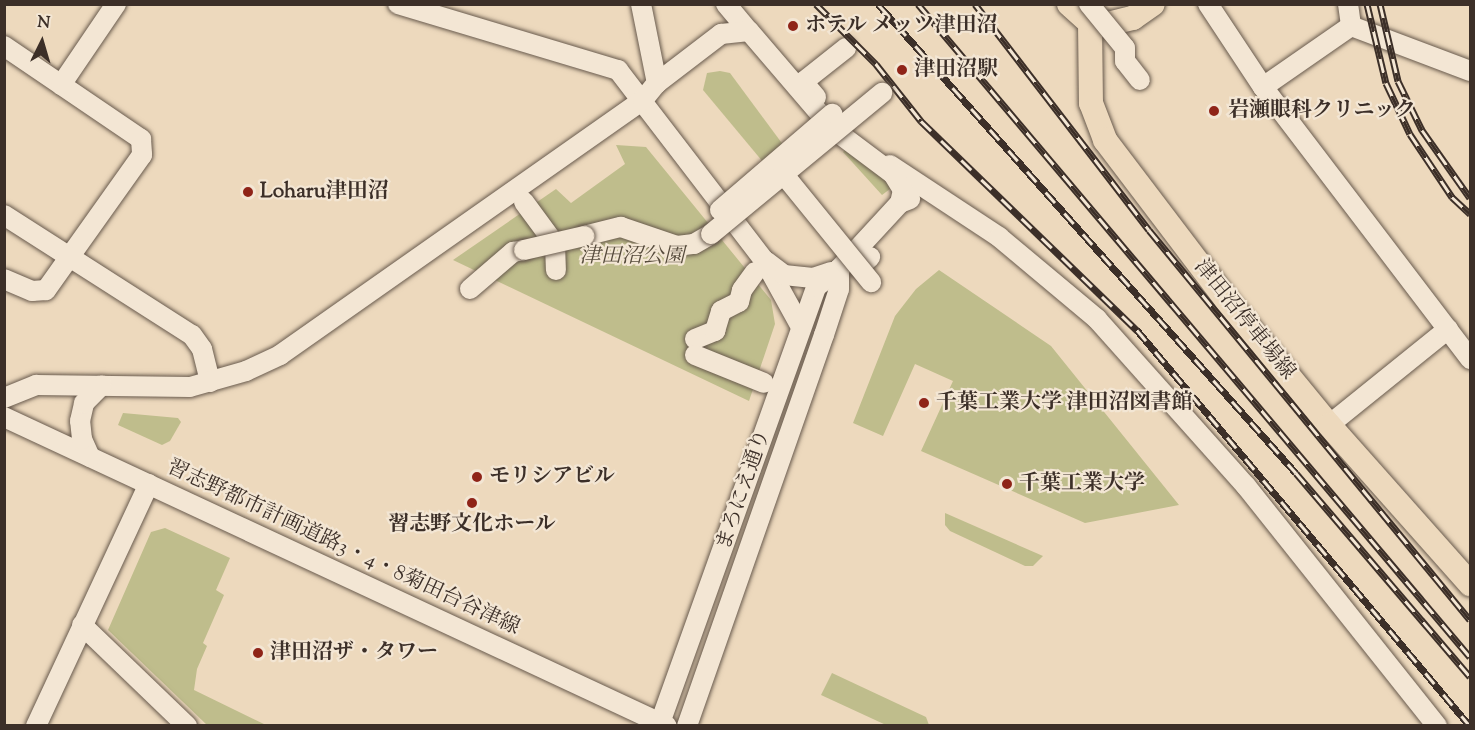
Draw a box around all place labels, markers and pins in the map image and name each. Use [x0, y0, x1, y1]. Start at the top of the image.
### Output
place label: ホテル メッツ津田沼 [805, 13, 998, 39]
marker: ホテル メッツ津田沼 [786, 19, 800, 33]
place label: 津田沼駅 [914, 57, 998, 83]
marker: 津田沼駅 [895, 63, 909, 77]
place label: 岩瀬眼科クリニック [1228, 98, 1417, 124]
marker: 岩瀬眼科クリニック [1205, 102, 1223, 120]
place label: Loharu津田沼 [260, 179, 389, 205]
marker: Loharu津田沼 [241, 185, 255, 199]
place label: 千葉工業大学 津田沼図書館 [936, 390, 1192, 416]
marker: 千葉工業大学 津田沼図書館 [917, 396, 931, 410]
place label: モリシアビル [489, 464, 615, 490]
marker: モリシアビル [470, 470, 484, 484]
place label: 千葉工業大学 [1019, 471, 1145, 497]
marker: 千葉工業大学 [1000, 477, 1014, 491]
marker: 習志野文化ホール [465, 496, 479, 510]
place label: 習志野文化ホール [388, 512, 556, 538]
place label: 津田沼ザ・タワー [270, 640, 438, 666]
marker: 津田沼ザ・タワー [251, 646, 265, 660]

